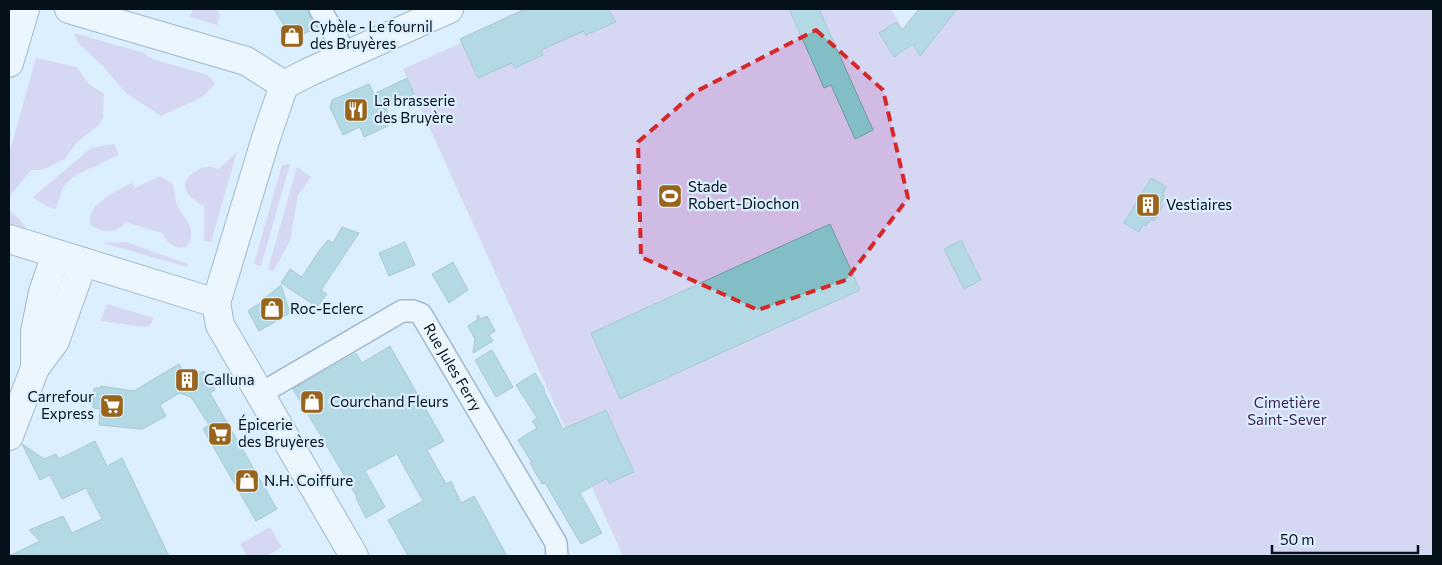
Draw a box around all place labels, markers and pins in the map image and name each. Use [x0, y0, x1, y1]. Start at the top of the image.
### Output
place label: Cybèle - Le fournil des Bruyères [310, 17, 433, 52]
shop icon: Cybèle - Le fournil des Bruyères [279, 23, 305, 49]
place label: La brasserie des Bruyère [374, 91, 455, 126]
restaurant icon: La brasserie des Bruyère [343, 97, 369, 123]
place label: Stade Robert-Diochon [688, 177, 799, 212]
sports icon: Stade Robert-Diochon [657, 183, 683, 209]
building icon: Vestiaires [1135, 192, 1161, 218]
place label: Vestiaires [1166, 195, 1232, 213]
shop icon: Roc-Eclerc [259, 296, 285, 322]
place label: Roc-Eclerc [290, 299, 363, 317]
building icon: Calluna [174, 367, 200, 393]
place label: Calluna [204, 370, 255, 388]
place label: Carrefour Express [27, 387, 94, 422]
shop icon: Courchand Fleurs [299, 389, 325, 415]
place label: Courchand Fleurs [330, 392, 449, 410]
supermarket icon: Carrefour Express [99, 393, 125, 419]
place label: Épicerie des Bruyères [238, 414, 324, 450]
supermarket icon: Épicerie des Bruyères [207, 421, 233, 447]
shop icon: N.H. Coiffure [234, 468, 260, 494]
place label: N.H. Coiffure [264, 471, 353, 489]

